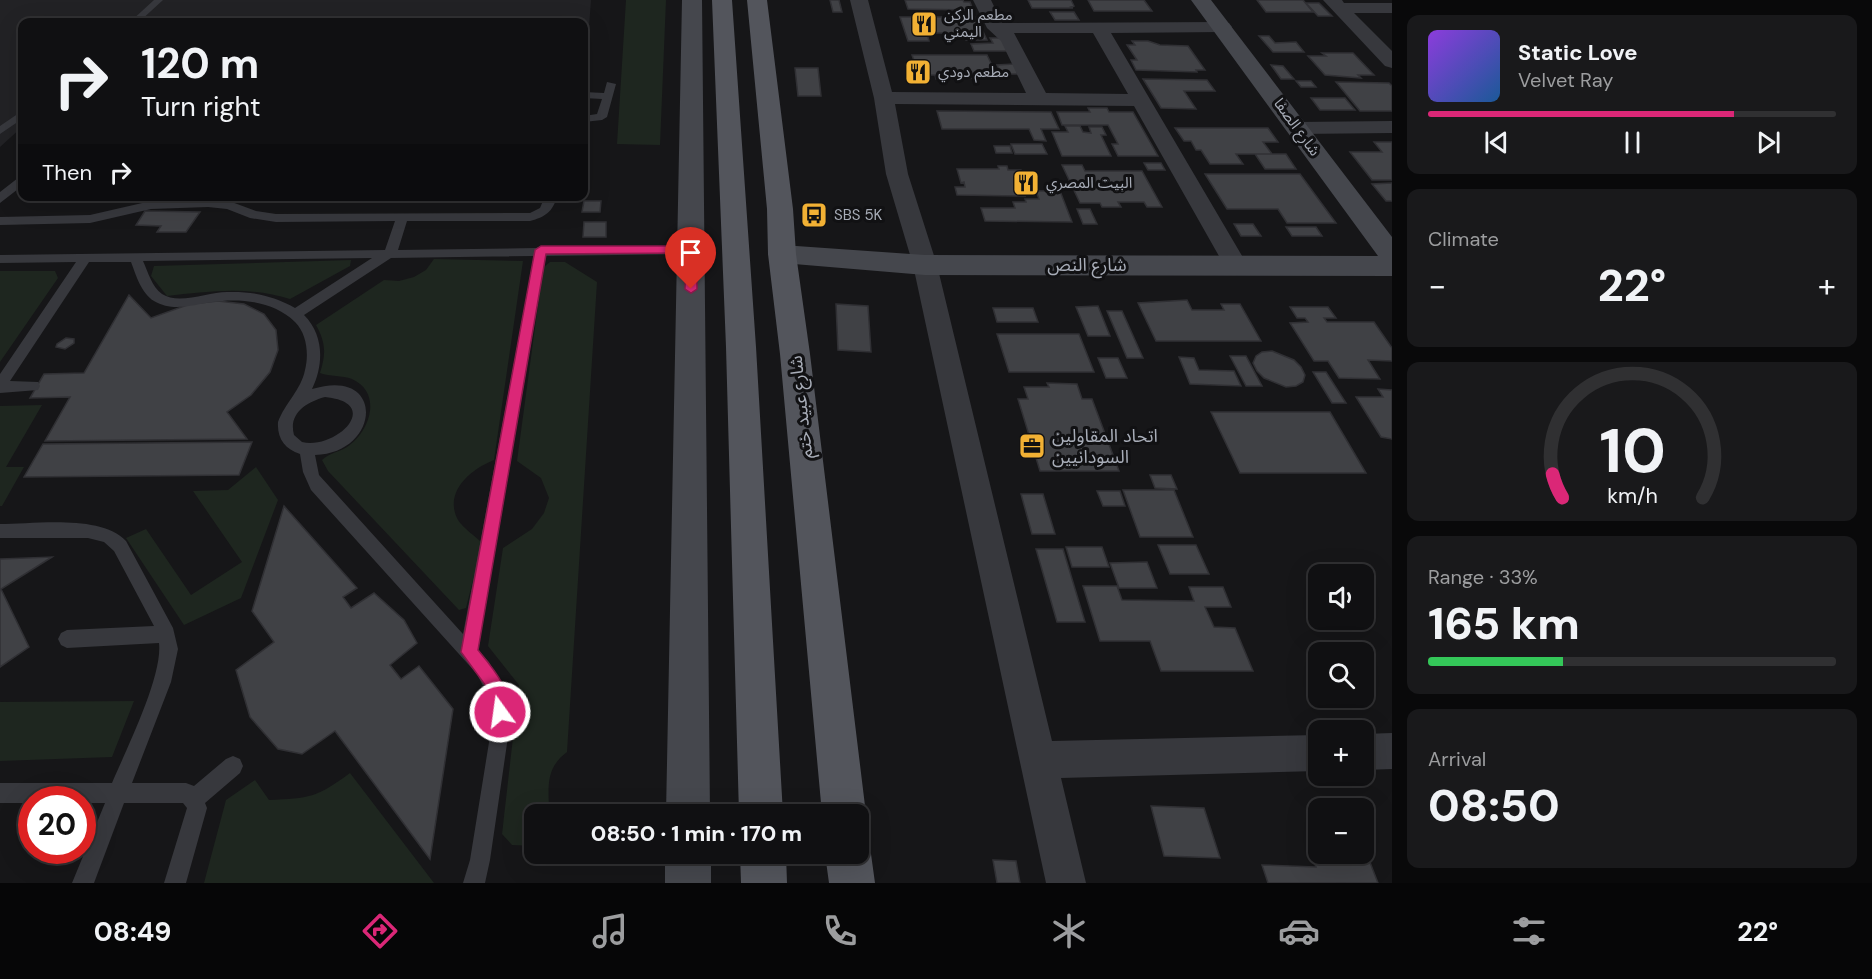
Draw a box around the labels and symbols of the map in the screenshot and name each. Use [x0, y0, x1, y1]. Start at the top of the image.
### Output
place label: مطعم الركن اليمني [944, 5, 1013, 43]
restaurant icon: مطعم الركن اليمني [909, 9, 939, 39]
restaurant icon: مطعم دودي [903, 57, 933, 87]
place label: مطعم دودي [938, 62, 1009, 83]
street label: شارع الصفا [1268, 94, 1325, 161]
restaurant icon: البيت المصري [1011, 168, 1041, 198]
place label: البيت المصري [1046, 173, 1132, 194]
bus stop icon: SBS 5K [799, 200, 829, 230]
place label: SBS 5K [834, 205, 883, 225]
pin [665, 227, 716, 289]
street label: شارع النص [1047, 253, 1127, 279]
street label: شارع عبيد ختم [784, 354, 820, 460]
place label: اتحاد المقاولين السودانيين [1052, 424, 1158, 469]
office icon: اتحاد المقاولين السودانيين [1017, 431, 1047, 461]
position arrow [468, 680, 532, 744]
speed limit sign: 20 [18, 786, 96, 864]

